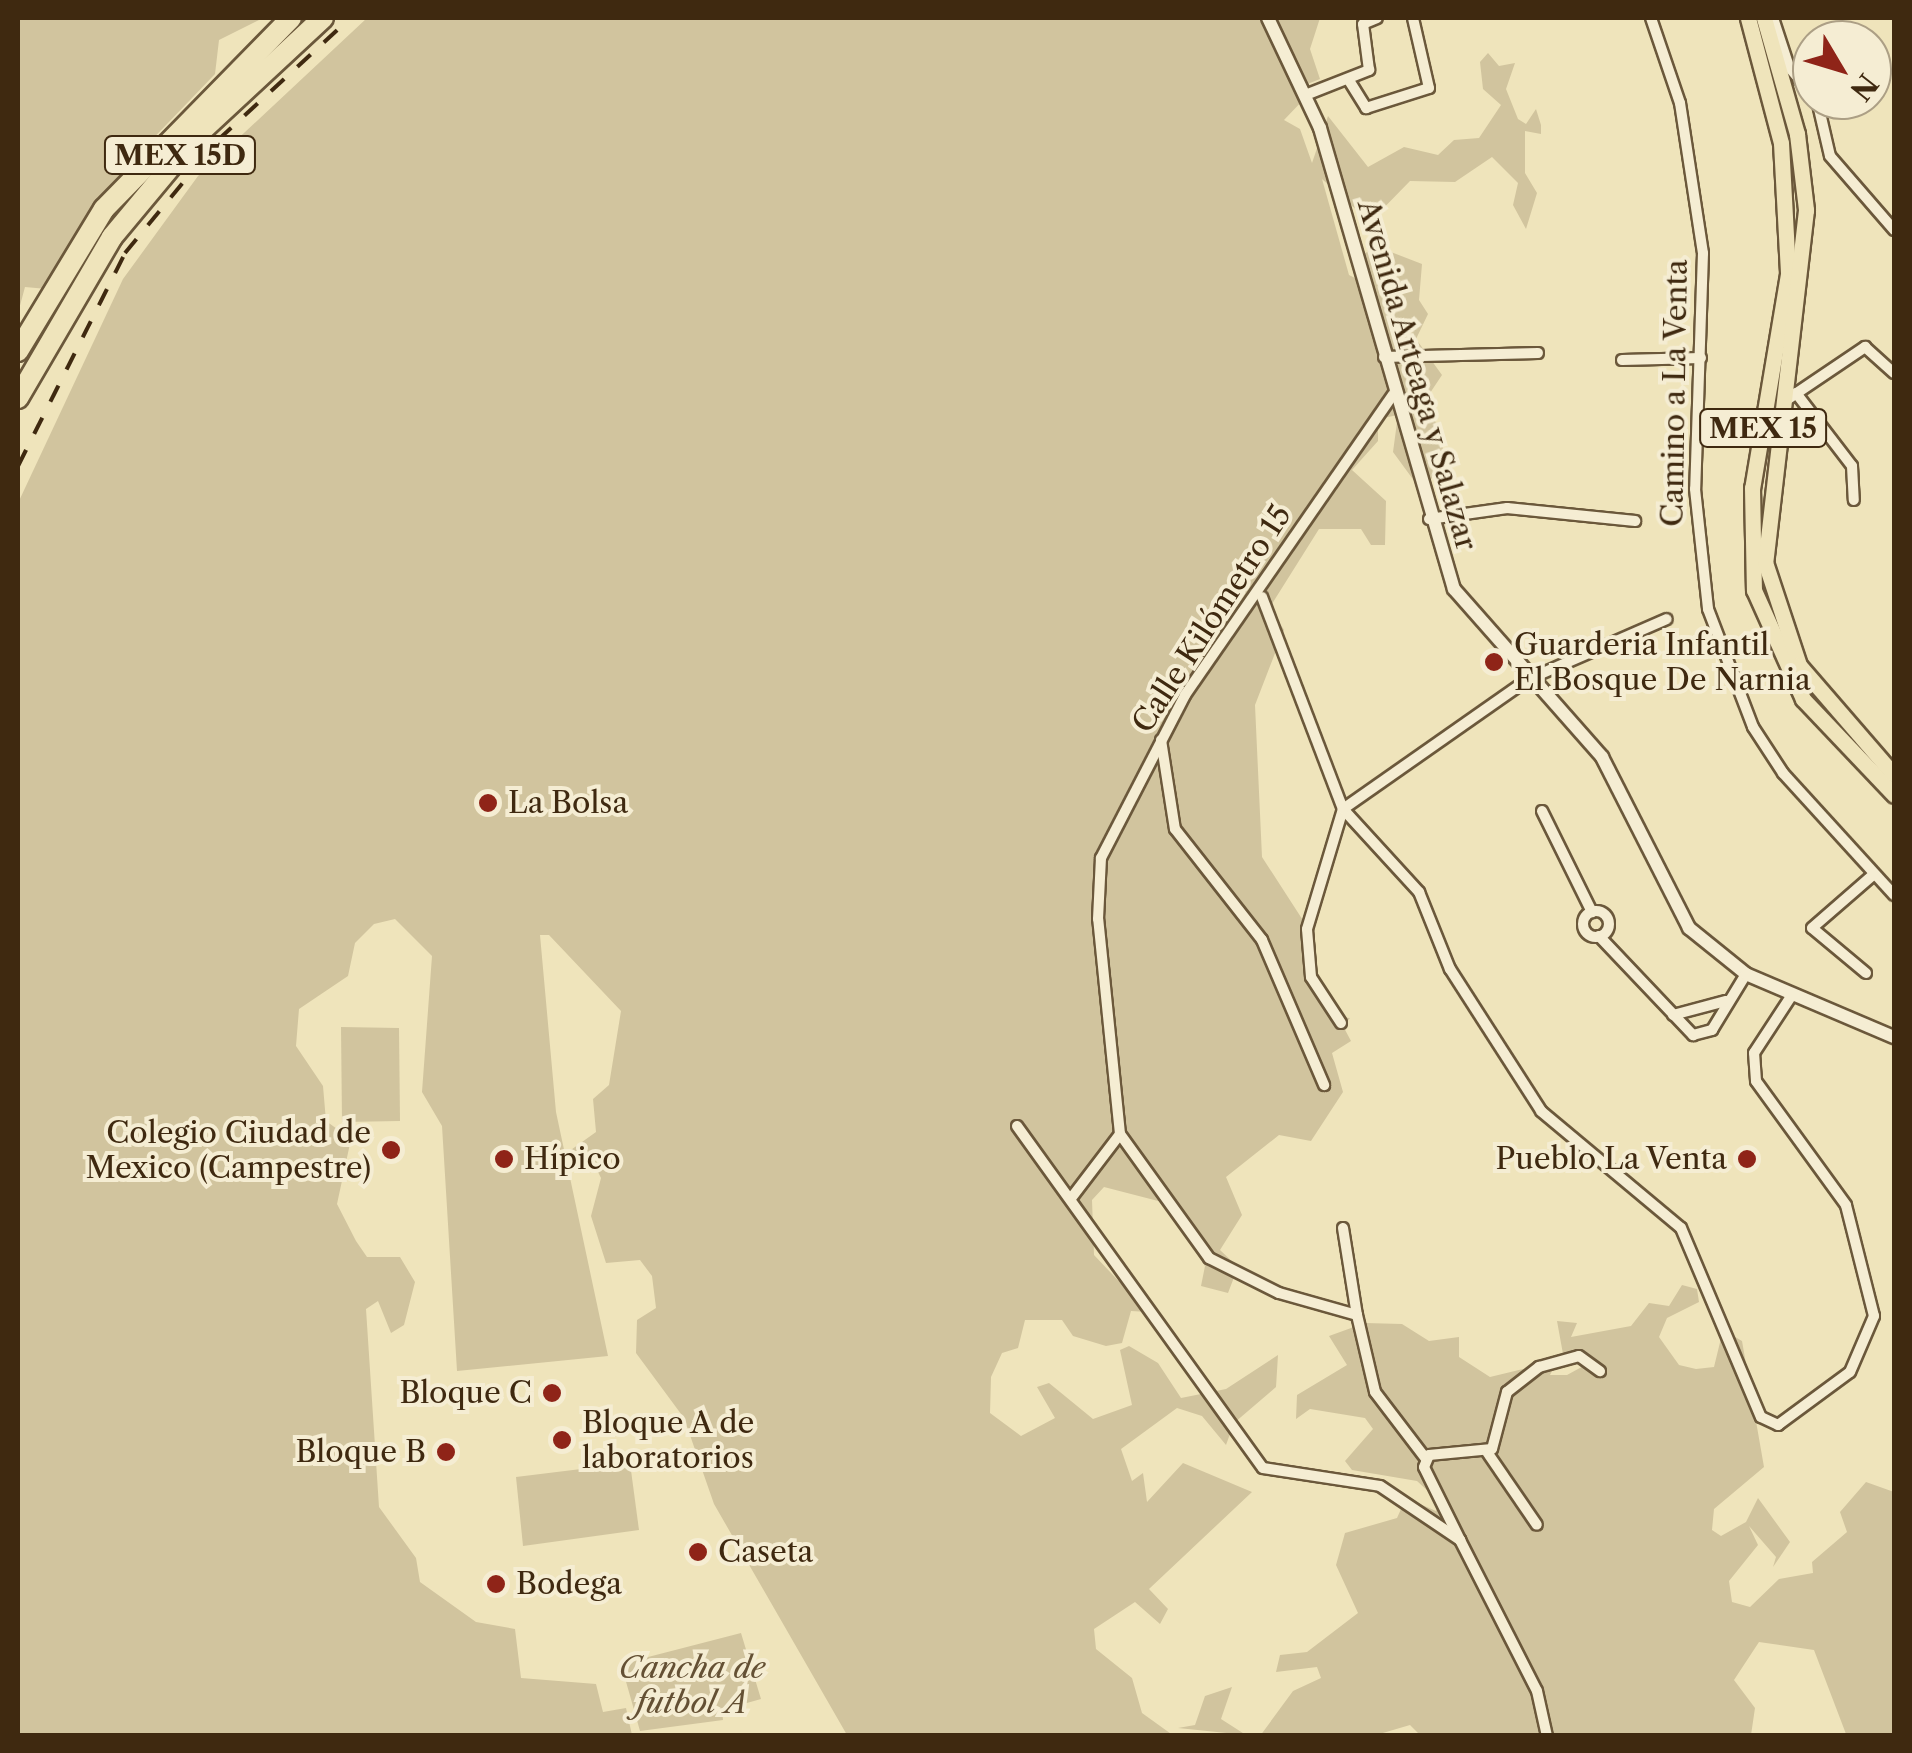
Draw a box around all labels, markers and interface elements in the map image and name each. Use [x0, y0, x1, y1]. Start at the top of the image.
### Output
north arrow [1792, 20, 1892, 120]
text: N [1843, 67, 1885, 107]
road number: MEX 15D [102, 132, 258, 178]
street label: Avenida Arteaga y Salazar [1349, 194, 1485, 556]
street label: Camino a La Venta [1655, 258, 1695, 528]
road number: MEX 15 [1698, 405, 1828, 451]
street label: Calle Kilómetro 15 [1125, 498, 1299, 740]
place label: Guarderia Infantil El Bosque De Narnia [1514, 627, 1811, 698]
marker: Guarderia Infantil El Bosque De Narnia [1483, 651, 1505, 673]
place label: La Bolsa [508, 785, 629, 821]
marker: La Bolsa [477, 792, 499, 814]
place label: Colegio Ciudad de Mexico (Campestre) [85, 1115, 371, 1186]
marker: Colegio Ciudad de Mexico (Campestre) [380, 1139, 402, 1161]
place label: Hípico [524, 1141, 621, 1177]
place label: Pueblo La Venta [1494, 1141, 1727, 1177]
marker: Hípico [493, 1148, 515, 1170]
marker: Pueblo La Venta [1736, 1148, 1758, 1170]
place label: Bloque C [399, 1375, 532, 1411]
marker: Bloque C [541, 1382, 563, 1404]
place label: Bloque A de laboratorios [582, 1405, 757, 1476]
marker: Bloque A de laboratorios [551, 1429, 573, 1451]
place label: Bloque B [296, 1434, 426, 1470]
marker: Bloque B [435, 1441, 457, 1463]
place label: Caseta [718, 1534, 813, 1570]
marker: Caseta [687, 1541, 709, 1563]
place label: Bodega [516, 1566, 622, 1602]
marker: Bodega [485, 1573, 507, 1595]
park label: Cancha de futbol A [619, 1650, 765, 1720]

